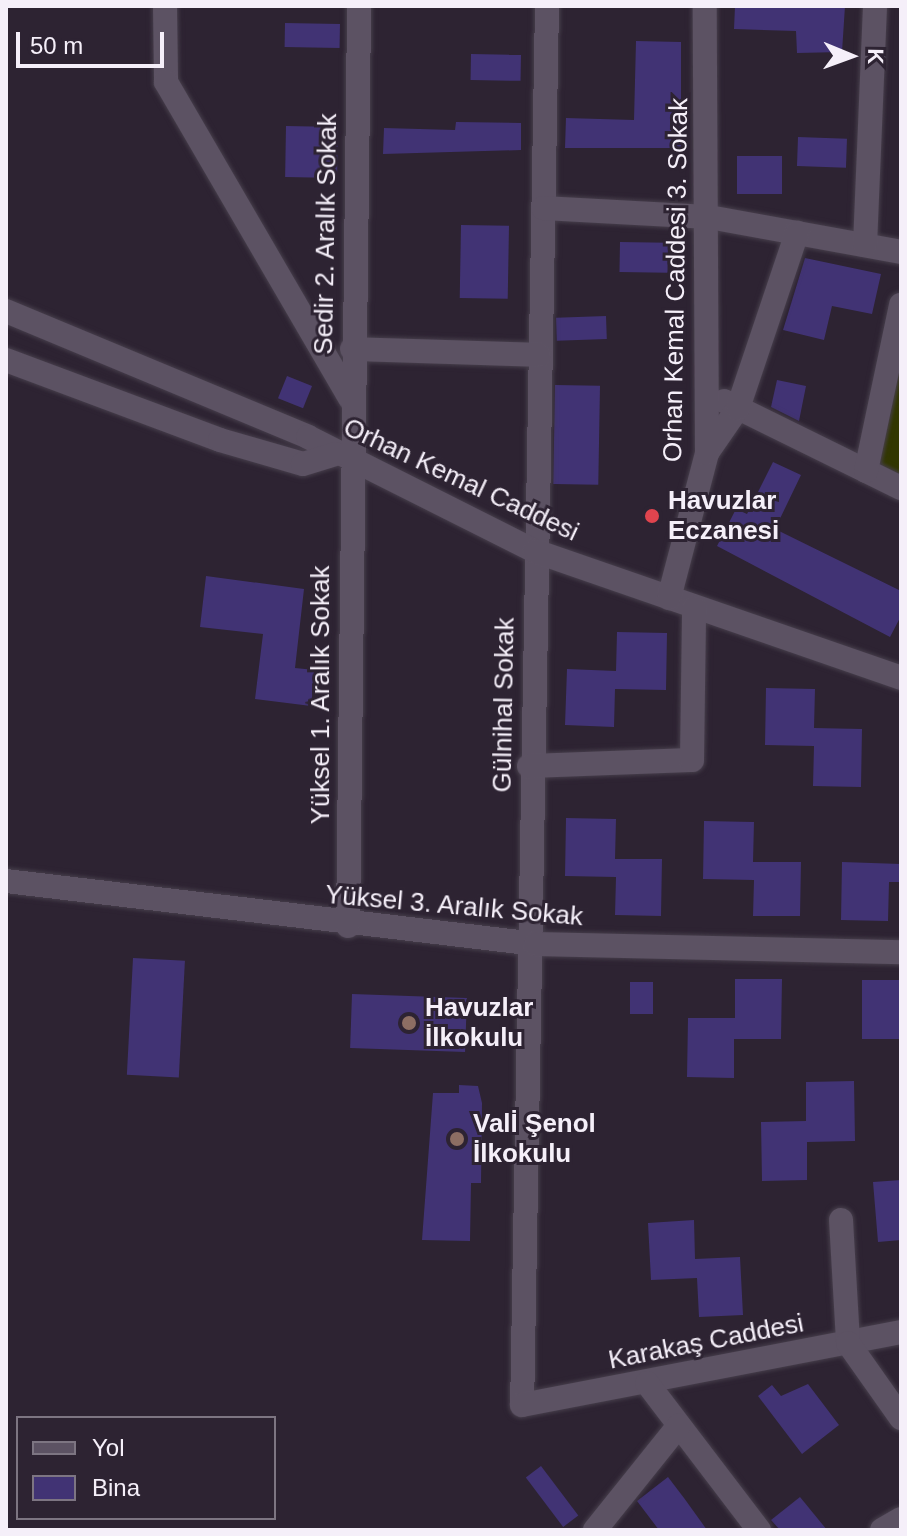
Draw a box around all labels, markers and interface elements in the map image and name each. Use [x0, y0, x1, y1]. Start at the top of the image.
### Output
scale bar [20, 16, 168, 66]
north arrow [811, 16, 891, 96]
text: 50 m [30, 32, 83, 59]
text: K [863, 48, 888, 65]
street label: Orhan Kemal Caddesi 3. Sokak [657, 98, 695, 462]
street label: Sedir 2. Aralık Sokak [308, 112, 344, 356]
street label: Orhan Kemal Caddesi [338, 412, 584, 548]
place label: Havuzlar Eczanesi [668, 485, 779, 546]
marker: Havuzlar Eczanesi [643, 507, 661, 525]
street label: Yüksel 1. Aralık Sokak [305, 565, 337, 825]
street label: Gülnihal Sokak [487, 617, 521, 793]
street label: Yüksel 3. Aralık Sokak [323, 879, 585, 933]
place label: Havuzlar İlkokulu [425, 992, 533, 1054]
marker: Havuzlar İlkokulu [400, 1014, 418, 1032]
place label: Valİ Şenol İlkokulu [473, 1108, 596, 1170]
marker: Valİ Şenol İlkokulu [448, 1130, 466, 1148]
street label: Karakaş Caddesi [606, 1308, 806, 1376]
legend [16, 1416, 276, 1520]
text: Yol [92, 1434, 124, 1461]
text: Bina [92, 1474, 140, 1501]

